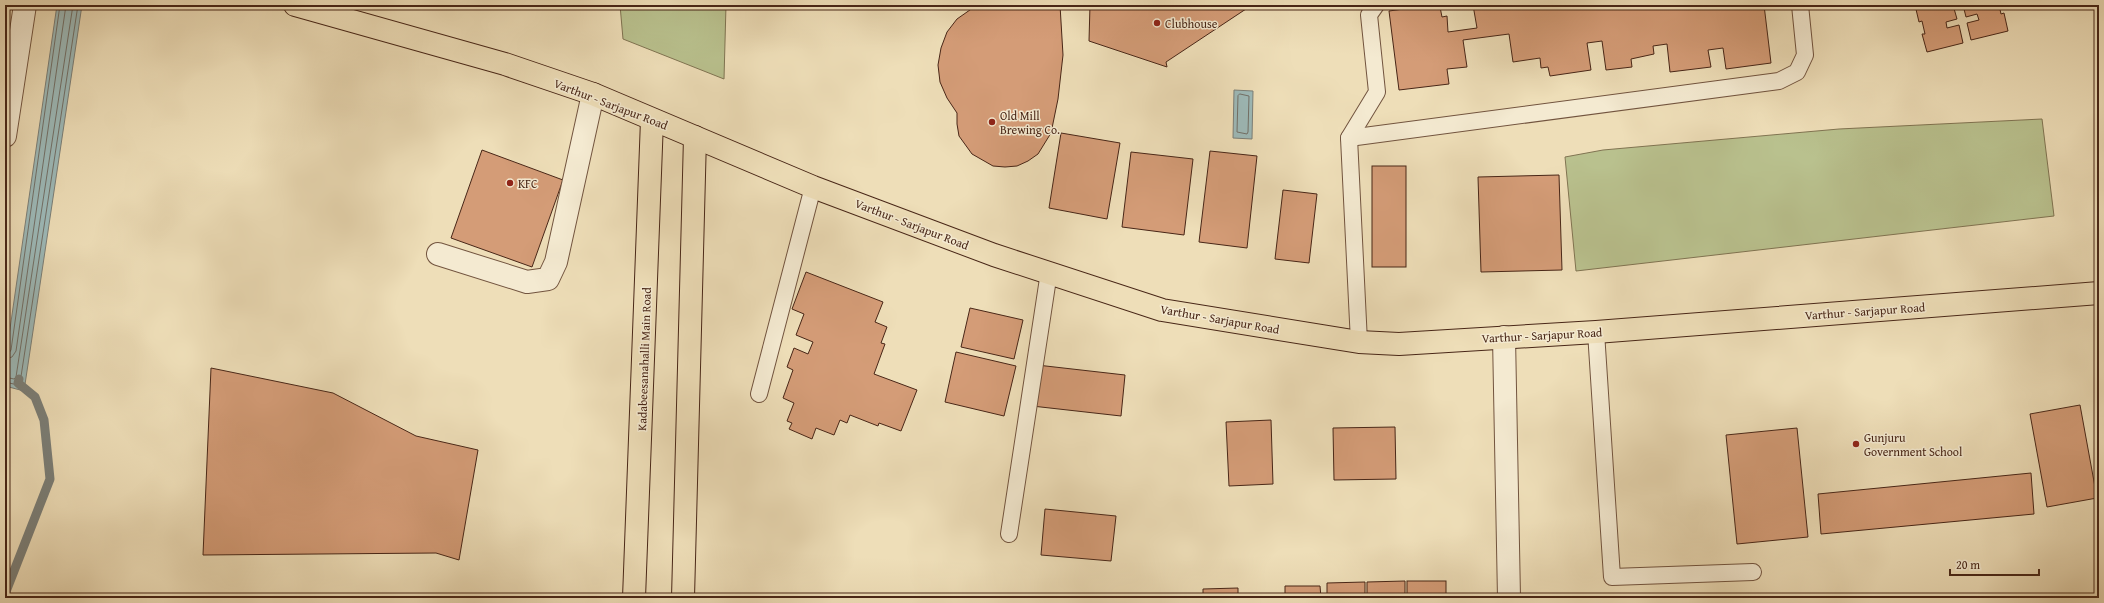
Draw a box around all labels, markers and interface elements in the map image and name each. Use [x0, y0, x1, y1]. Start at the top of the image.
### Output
place label: Clubhouse [1165, 15, 1218, 32]
marker: Clubhouse [1152, 18, 1162, 28]
street label: Varthur - Sarjapur Road [552, 74, 671, 134]
place label: Old Mill Brewing Co. [1000, 107, 1060, 138]
marker: Old Mill Brewing Co. [987, 117, 997, 127]
place label: KFC [518, 175, 538, 192]
marker: KFC [505, 178, 515, 188]
street label: Varthur - Sarjapur Road [853, 194, 972, 254]
street label: Kadabeesanahalli Main Road [633, 286, 655, 431]
street label: Varthur - Sarjapur Road [1804, 298, 1926, 324]
street label: Varthur - Sarjapur Road [1159, 300, 1281, 338]
street label: Varthur - Sarjapur Road [1481, 323, 1603, 347]
place label: Gunjuru Government School [1864, 429, 1963, 460]
marker: Gunjuru Government School [1851, 439, 1861, 449]
scale bar [1950, 551, 2039, 577]
text: 20 m [1956, 556, 1980, 573]

